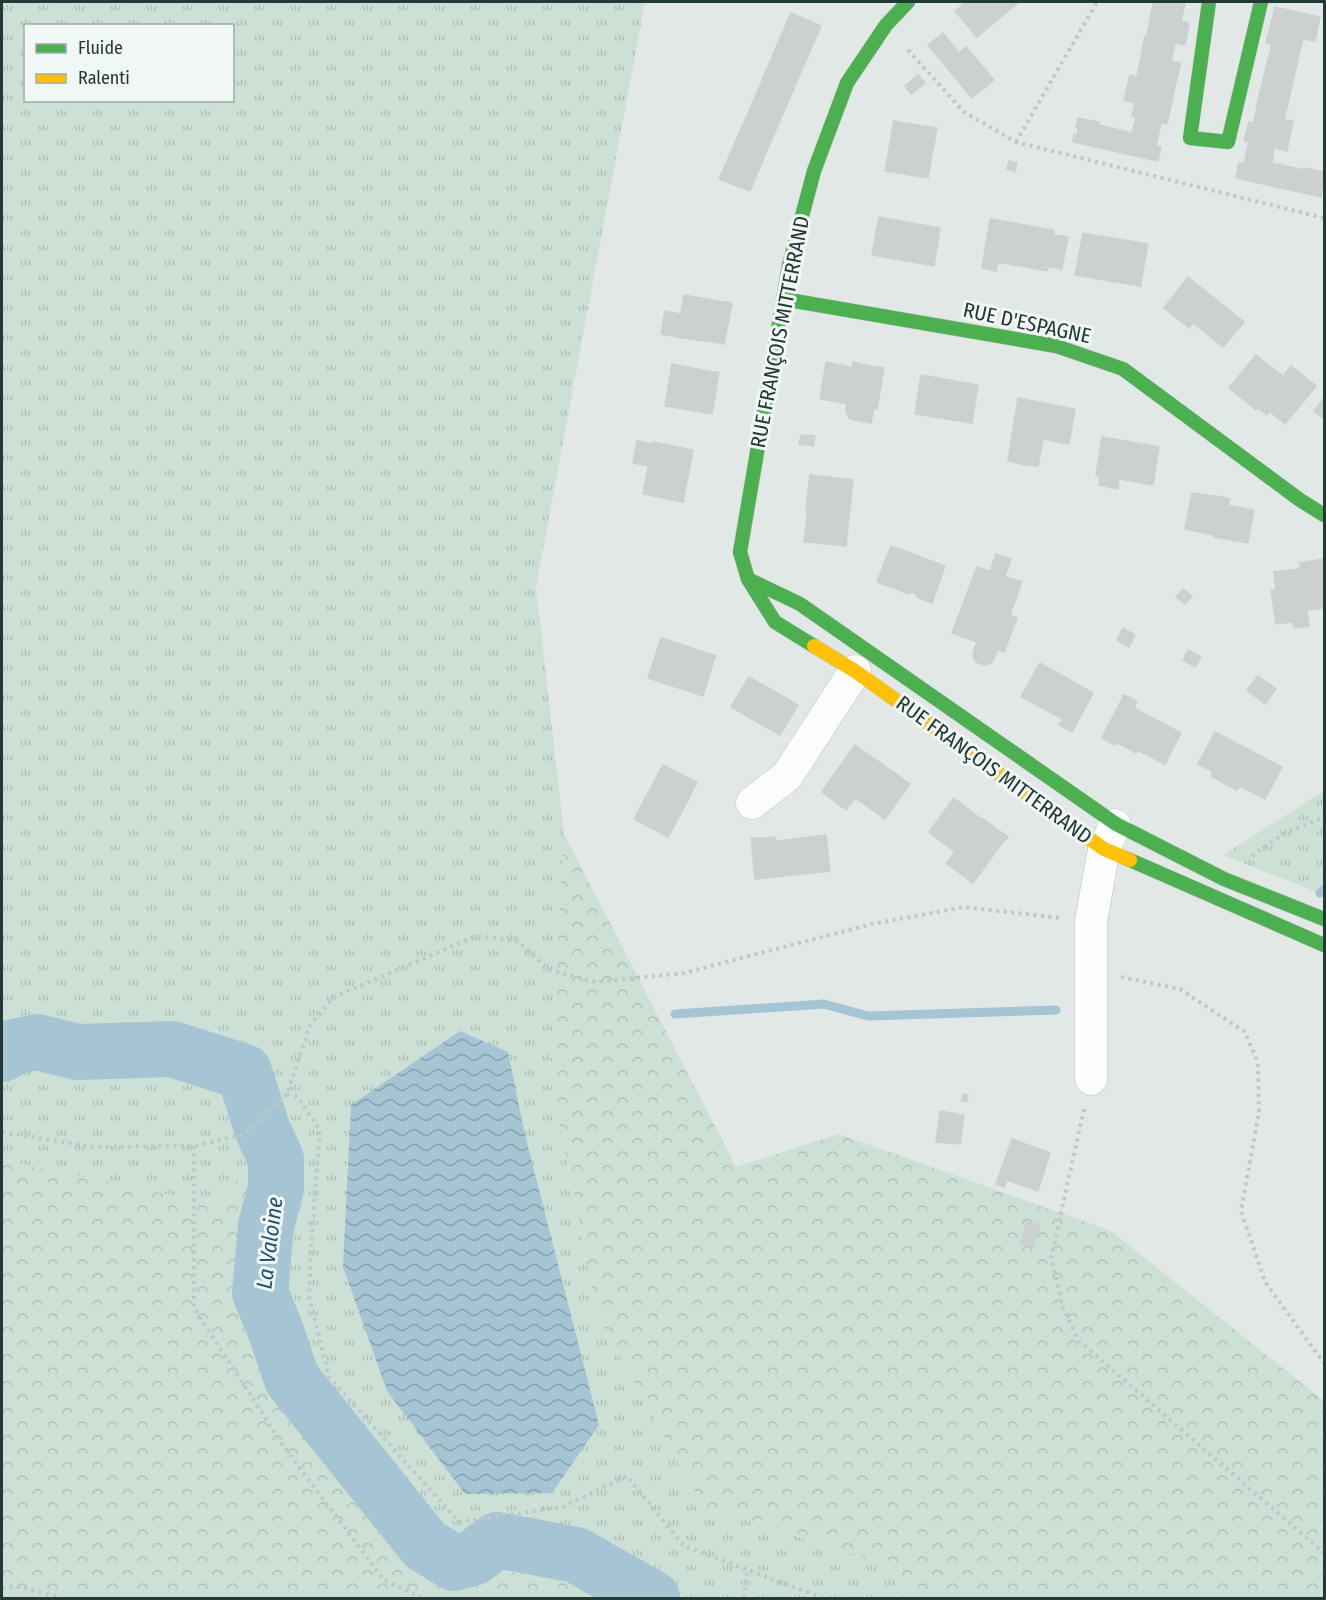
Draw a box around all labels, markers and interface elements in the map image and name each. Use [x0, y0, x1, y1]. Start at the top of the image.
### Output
legend [24, 24, 234, 102]
text: Fluide [78, 37, 123, 59]
text: Ralenti [78, 67, 130, 89]
street label: RUE FRANÇOIS MITTERRAND [745, 214, 815, 450]
street label: RUE D'ESPAGNE [961, 297, 1093, 349]
street label: RUE FRANÇOIS MITTERRAND [891, 690, 1097, 850]
water label: La Valoine [250, 1196, 289, 1291]

